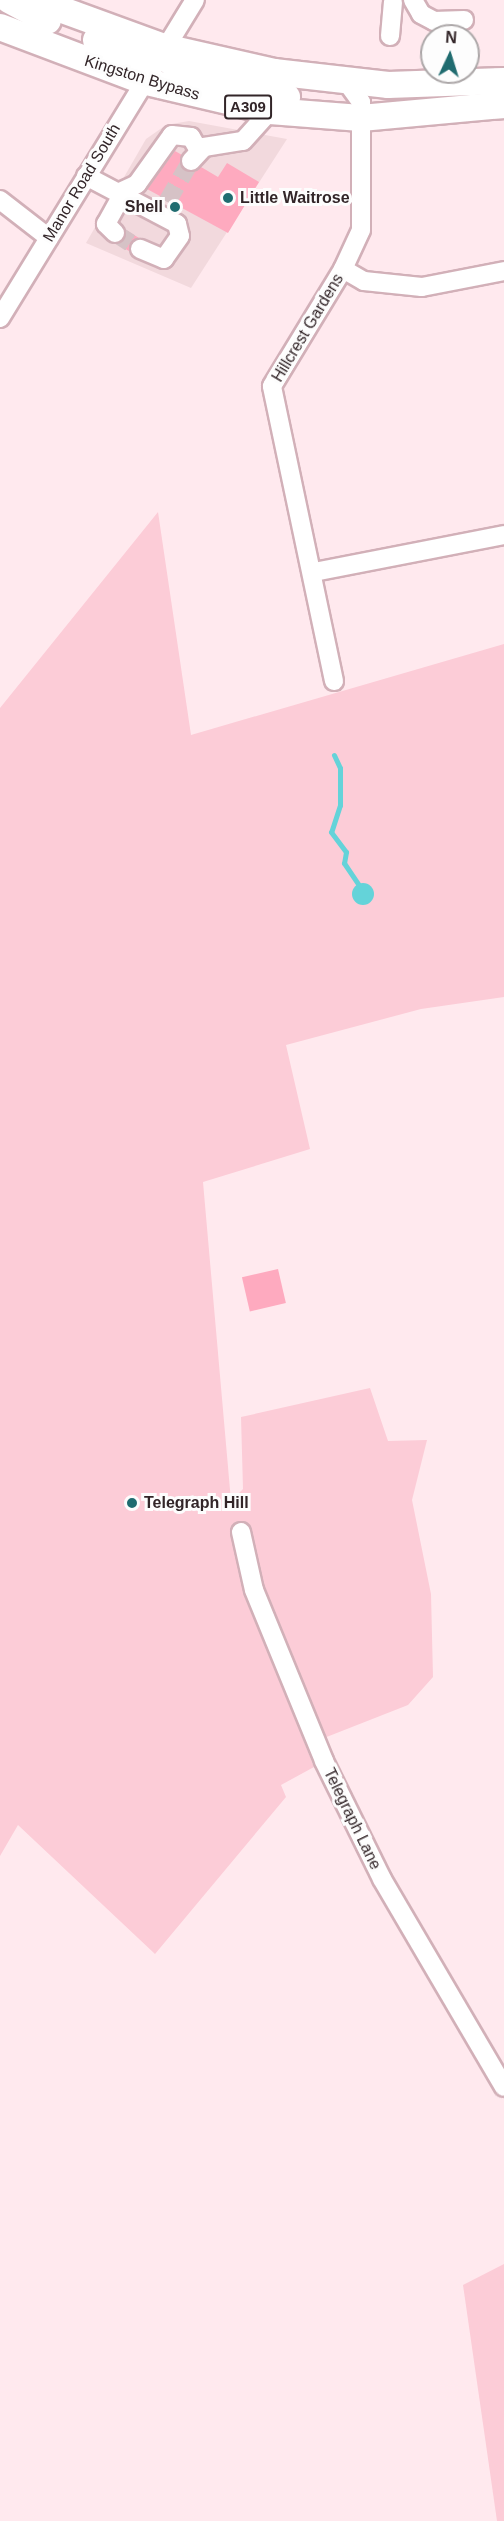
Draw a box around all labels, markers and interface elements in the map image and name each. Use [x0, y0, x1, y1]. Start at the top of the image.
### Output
north arrow [420, 24, 480, 84]
text: N [445, 29, 458, 46]
street label: Kingston Bypass [82, 51, 202, 105]
road number: A309 [224, 95, 272, 119]
street label: Manor Road South [39, 120, 125, 246]
place label: Little Waitrose [240, 188, 350, 208]
marker: Little Waitrose [221, 191, 235, 205]
place label: Shell [125, 197, 163, 217]
marker: Shell [168, 200, 182, 214]
street label: Hillcrest Gardens [268, 270, 348, 386]
place label: Telegraph Hill [144, 1493, 249, 1513]
marker: Telegraph Hill [125, 1496, 139, 1510]
street label: Telegraph Lane [319, 1765, 385, 1873]

